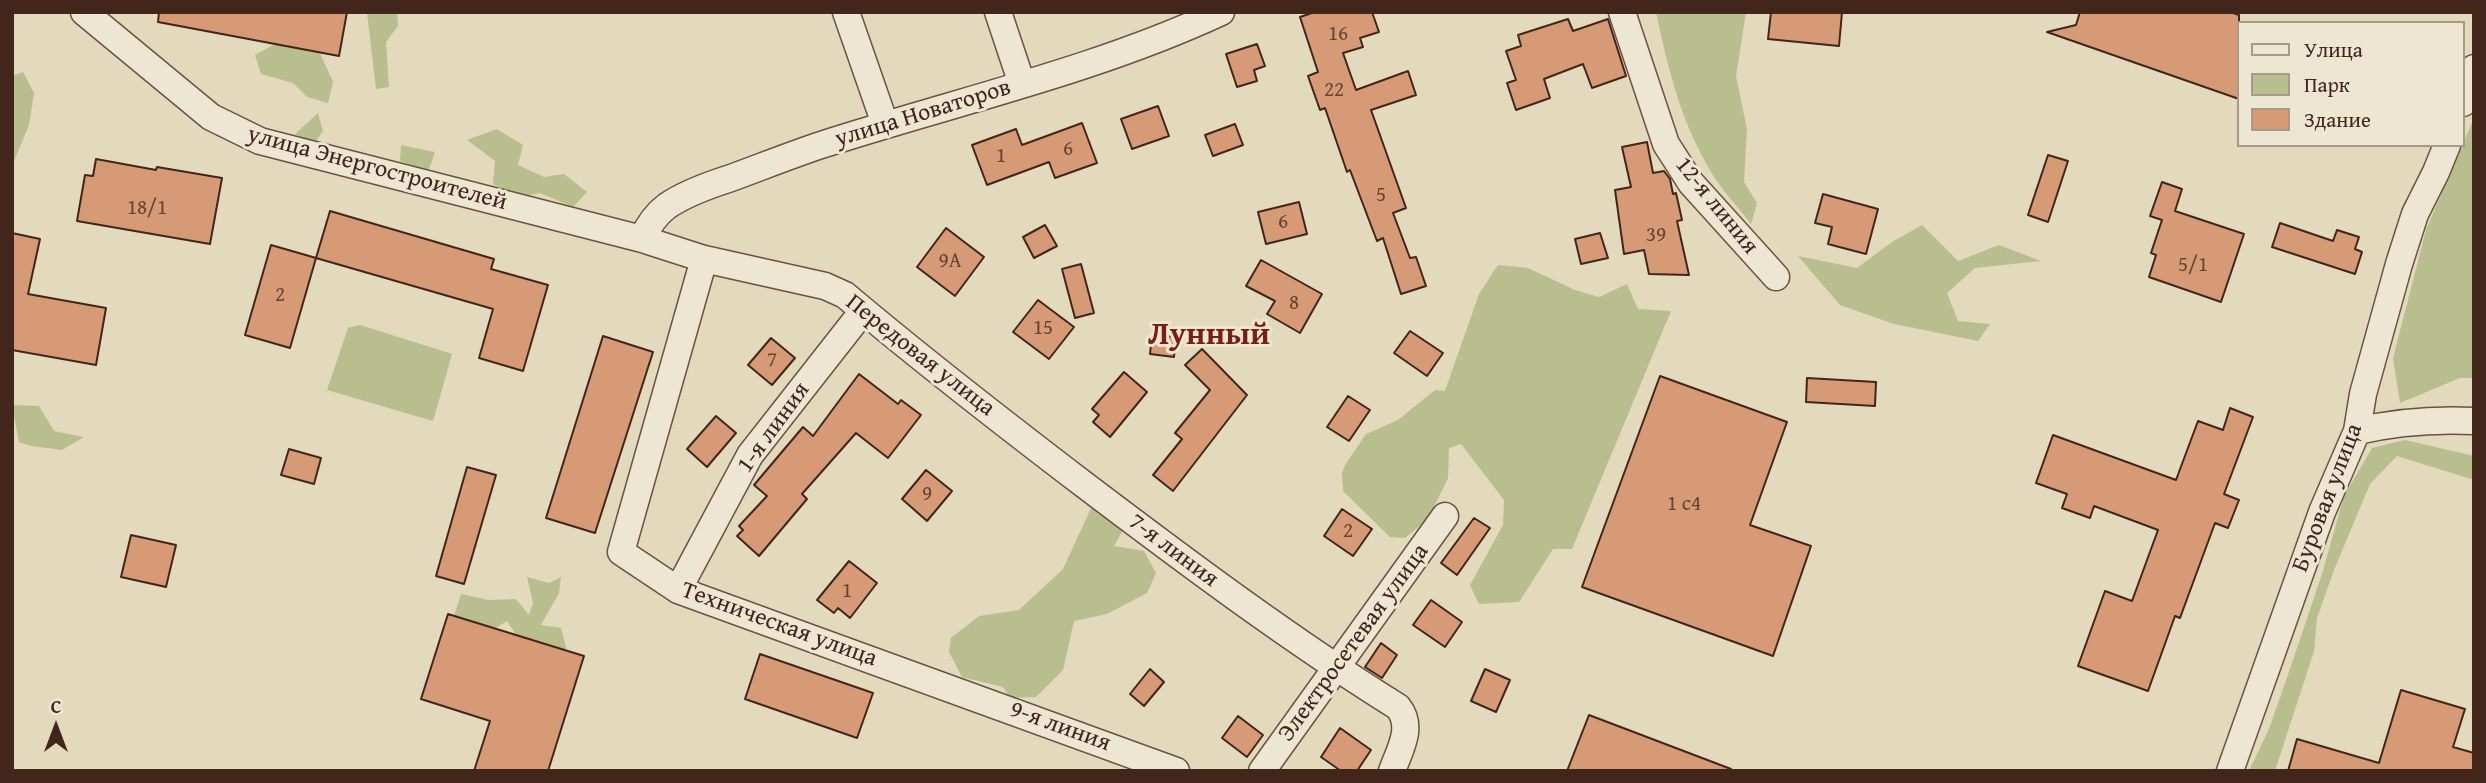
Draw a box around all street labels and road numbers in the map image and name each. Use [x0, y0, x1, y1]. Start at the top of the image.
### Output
street label: улица Новаторов [832, 74, 1014, 154]
street label: улица Энергостроителей [244, 120, 510, 218]
street label: 12-я линия [1668, 152, 1764, 260]
street label: Передовая улица [840, 289, 1000, 423]
street label: 1-я линия [731, 377, 817, 479]
street label: Буровая улица [2287, 420, 2369, 576]
street label: 7-я линия [1122, 508, 1224, 594]
street label: Электросетевая улица [1273, 538, 1435, 748]
street label: Техническая улица [677, 576, 881, 674]
street label: 9-я линия [1006, 696, 1114, 758]

